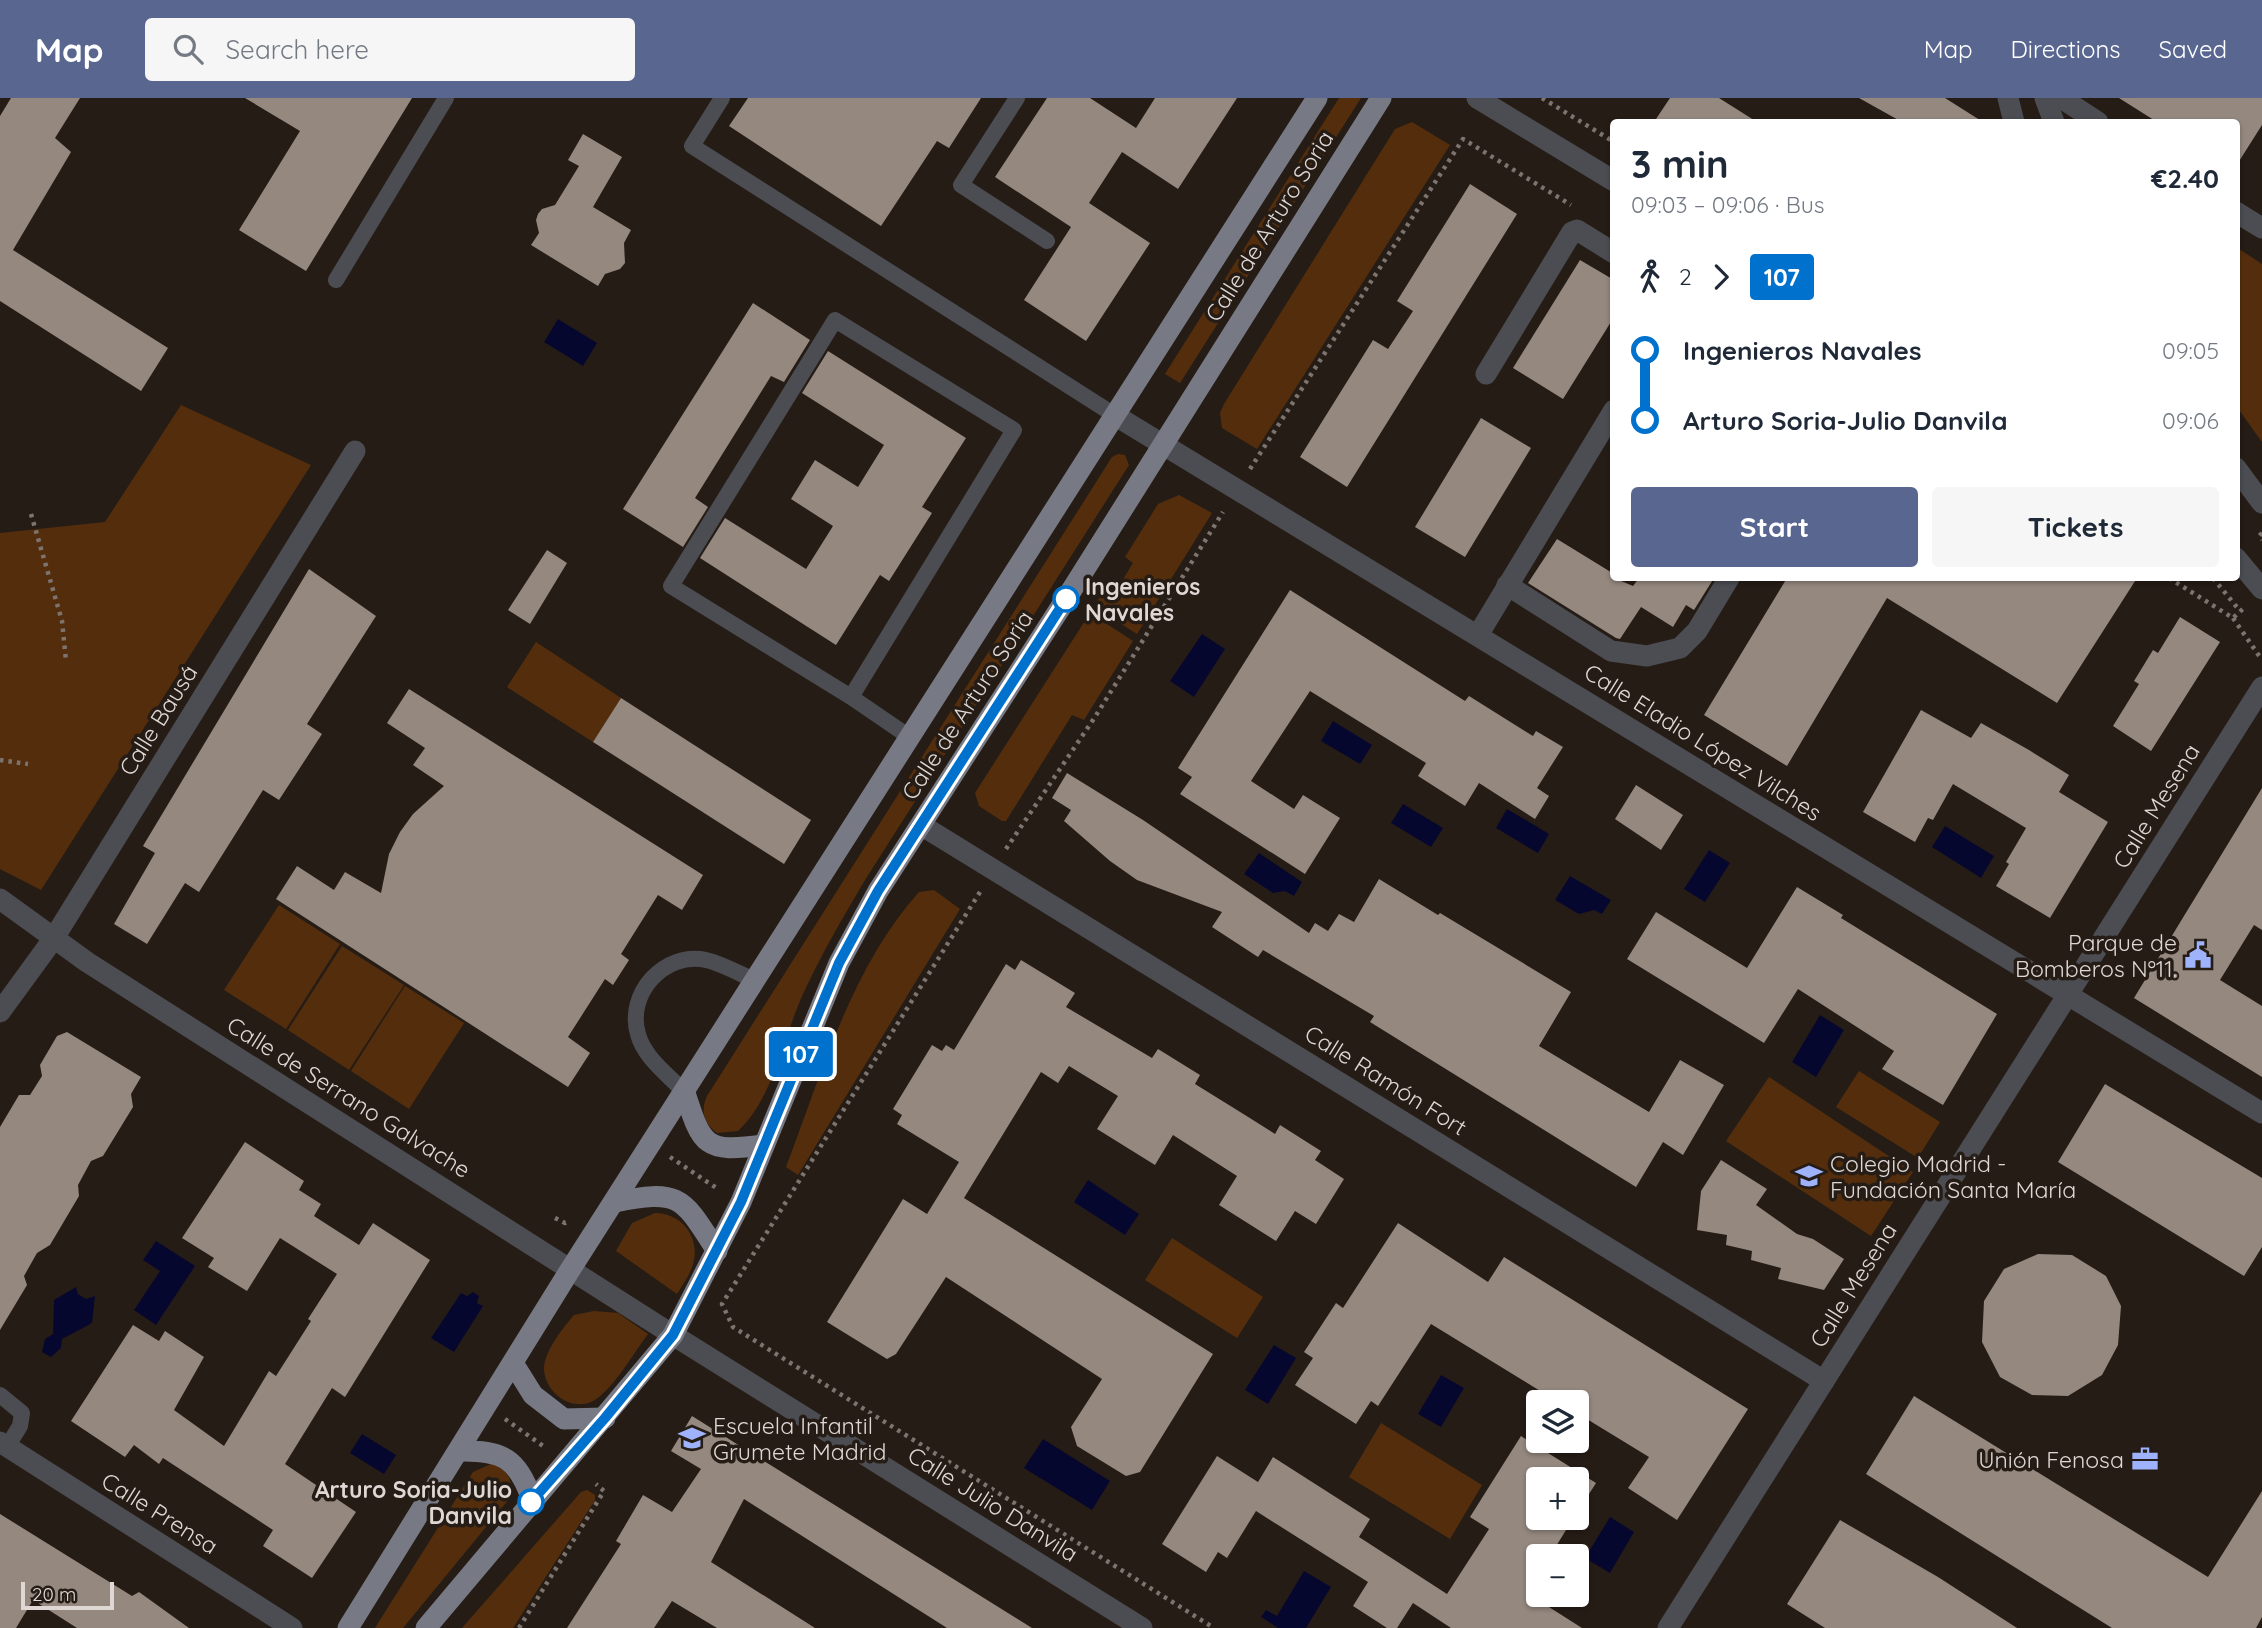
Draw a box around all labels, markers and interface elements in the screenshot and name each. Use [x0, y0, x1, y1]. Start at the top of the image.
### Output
search box [145, 18, 635, 81]
text: Map [35, 29, 103, 70]
icon: search [169, 30, 207, 68]
text: Search here [225, 33, 369, 66]
text: Map [1924, 34, 1973, 64]
text: Directions [2011, 34, 2121, 64]
text: Saved [2159, 34, 2227, 64]
street label: Calle de Arturo Soria [1199, 125, 1339, 327]
text: 3 min [1631, 140, 1729, 188]
text: €2.40 [2151, 162, 2219, 195]
text: 09:03 – 09:06 · Bus [1631, 190, 1825, 219]
icon: walk [1631, 258, 1669, 296]
icon: forward [1702, 258, 1740, 296]
text: 2 [1679, 262, 1692, 291]
text: 107 [1764, 262, 1800, 292]
text: Ingenieros Navales [1683, 334, 1921, 367]
text: 09:05 [2162, 336, 2219, 365]
text: Arturo Soria-Julio Danvila [1683, 404, 2007, 437]
text: 09:06 [2162, 406, 2219, 435]
button: Start [1631, 487, 1918, 567]
button: Tickets [1932, 487, 2219, 567]
place label: Ingenieros Navales [1085, 572, 1200, 627]
marker: Ingenieros Navales [1053, 586, 1079, 612]
street label: Calle de Arturo Soria [895, 605, 1039, 805]
street label: Calle Eladio López Vilches [1579, 657, 1827, 827]
street label: Calle Bausá [113, 659, 203, 781]
street label: Calle Mesena [2106, 738, 2206, 874]
place label: Parque de Bomberos Nº11. [2015, 928, 2177, 983]
public building icon: Parque de Bomberos Nº11. [2183, 940, 2213, 970]
street label: Calle de Serrano Galvache [222, 1010, 476, 1184]
street label: Calle Ramón Fort [1300, 1019, 1473, 1142]
line badge: 107 [761, 1031, 841, 1077]
text: 107 [783, 1039, 819, 1069]
place label: Colegio Madrid - Fundación Santa María [1830, 1149, 2076, 1204]
school or university icon: Colegio Madrid - Fundación Santa María [1794, 1161, 1824, 1191]
street label: Calle Mesena [1803, 1217, 1903, 1353]
map controls [1526, 1390, 1589, 1607]
button: layers [1526, 1390, 1589, 1453]
place label: Escuela Infantil Grumete Madrid [713, 1411, 886, 1466]
school or university icon: Escuela Infantil Grumete Madrid [677, 1423, 707, 1453]
street label: Calle Julio Danvila [903, 1440, 1083, 1568]
office icon: Unión Fenosa [2130, 1444, 2160, 1474]
place label: Unión Fenosa [1978, 1445, 2124, 1474]
street label: Calle Prensa [96, 1466, 224, 1560]
button: + [1526, 1467, 1589, 1530]
place label: Arturo Soria-Julio Danvila [315, 1475, 512, 1530]
marker: Arturo Soria-Julio Danvila [518, 1489, 544, 1515]
button: − [1526, 1544, 1589, 1607]
scale bar [21, 1579, 114, 1611]
text: 20 m [32, 1582, 76, 1606]

